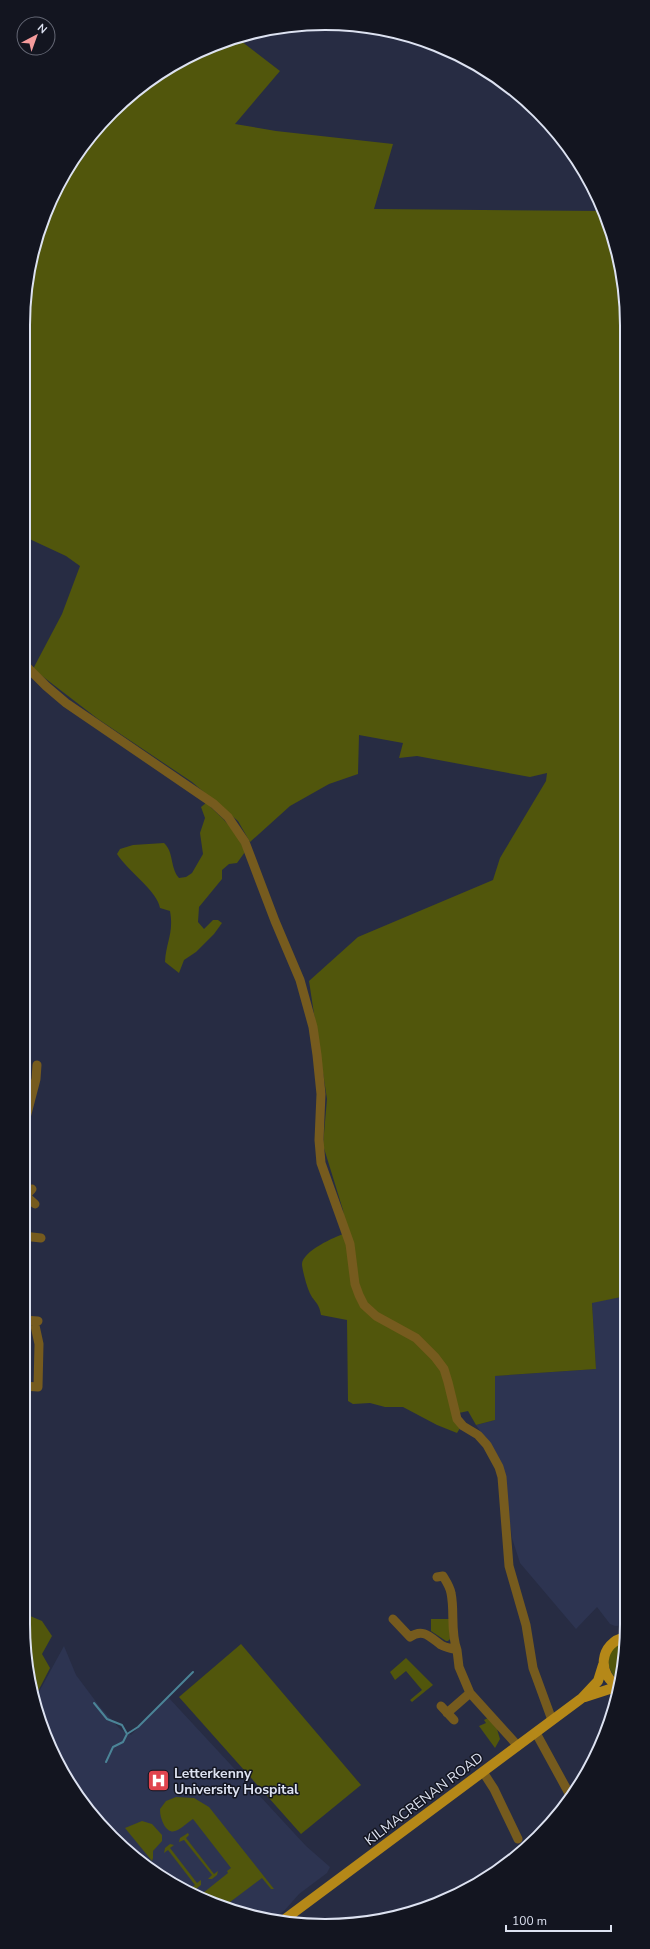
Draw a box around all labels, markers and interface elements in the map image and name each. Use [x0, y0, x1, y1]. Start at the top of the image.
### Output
north arrow [16, 16, 56, 56]
text: N [34, 20, 50, 37]
street label: KILMACRENAN ROAD [361, 1748, 487, 1850]
place label: Letterkenny University Hospital [174, 1764, 299, 1799]
hospital icon: Letterkenny University Hospital [146, 1768, 172, 1794]
scale bar [506, 1907, 611, 1933]
text: 100 m [512, 1913, 547, 1929]

